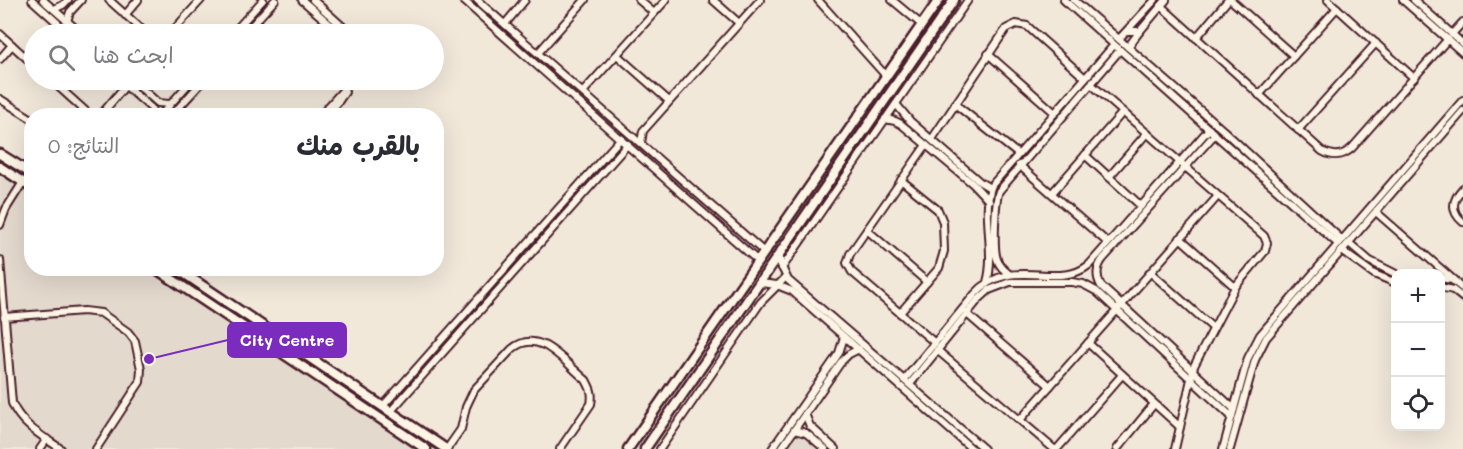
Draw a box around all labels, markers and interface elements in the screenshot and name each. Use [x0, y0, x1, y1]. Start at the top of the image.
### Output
search box [24, 24, 444, 90]
text: ابحث هنا [93, 40, 174, 69]
icon: search [45, 41, 78, 74]
text: بالقرب منك [297, 128, 420, 162]
text: النتائج: 0 [48, 132, 119, 158]
map controls [1391, 269, 1445, 431]
button: + [1391, 269, 1445, 323]
callout: City Centre [228, 323, 346, 357]
button: − [1391, 323, 1445, 377]
text: City Centre [240, 329, 334, 350]
button: locate [1391, 377, 1445, 431]

